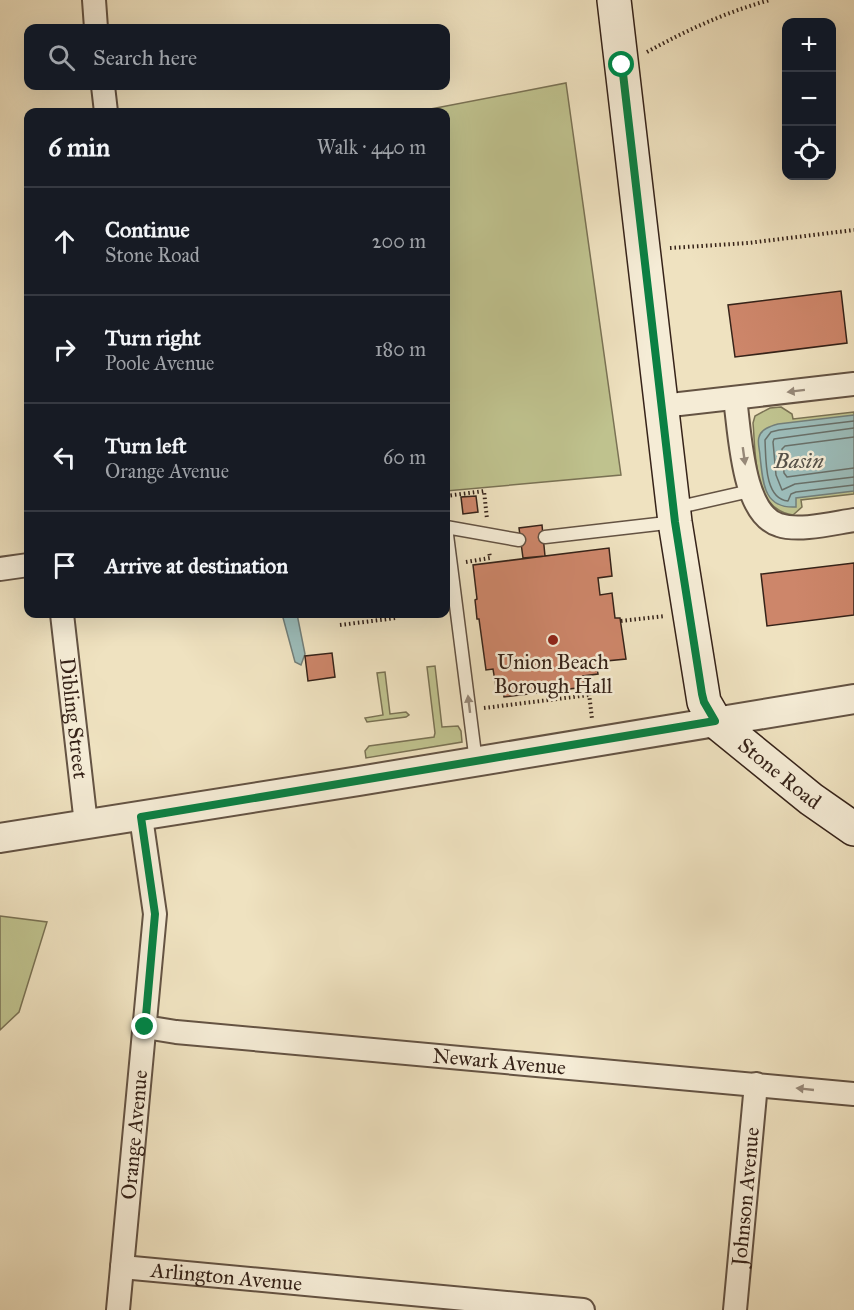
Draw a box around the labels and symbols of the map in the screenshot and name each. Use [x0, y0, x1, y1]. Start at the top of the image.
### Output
route start [608, 51, 634, 77]
one-way arrow [786, 386, 805, 396]
one-way arrow [739, 447, 748, 466]
water label: Basin [773, 447, 824, 474]
marker: Union Beach Borough Hall [546, 633, 560, 647]
place label: Union Beach Borough Hall [494, 649, 613, 699]
street label: Dibling Street [54, 656, 94, 781]
one-way arrow [464, 694, 473, 713]
street label: Stone Road [733, 732, 826, 815]
route end [131, 1013, 157, 1039]
street label: Newark Avenue [431, 1043, 567, 1081]
street label: Orange Avenue [115, 1068, 153, 1201]
one-way arrow [795, 1084, 814, 1094]
street label: Johnson Avenue [726, 1126, 765, 1269]
street label: Arlington Avenue [149, 1257, 304, 1297]

